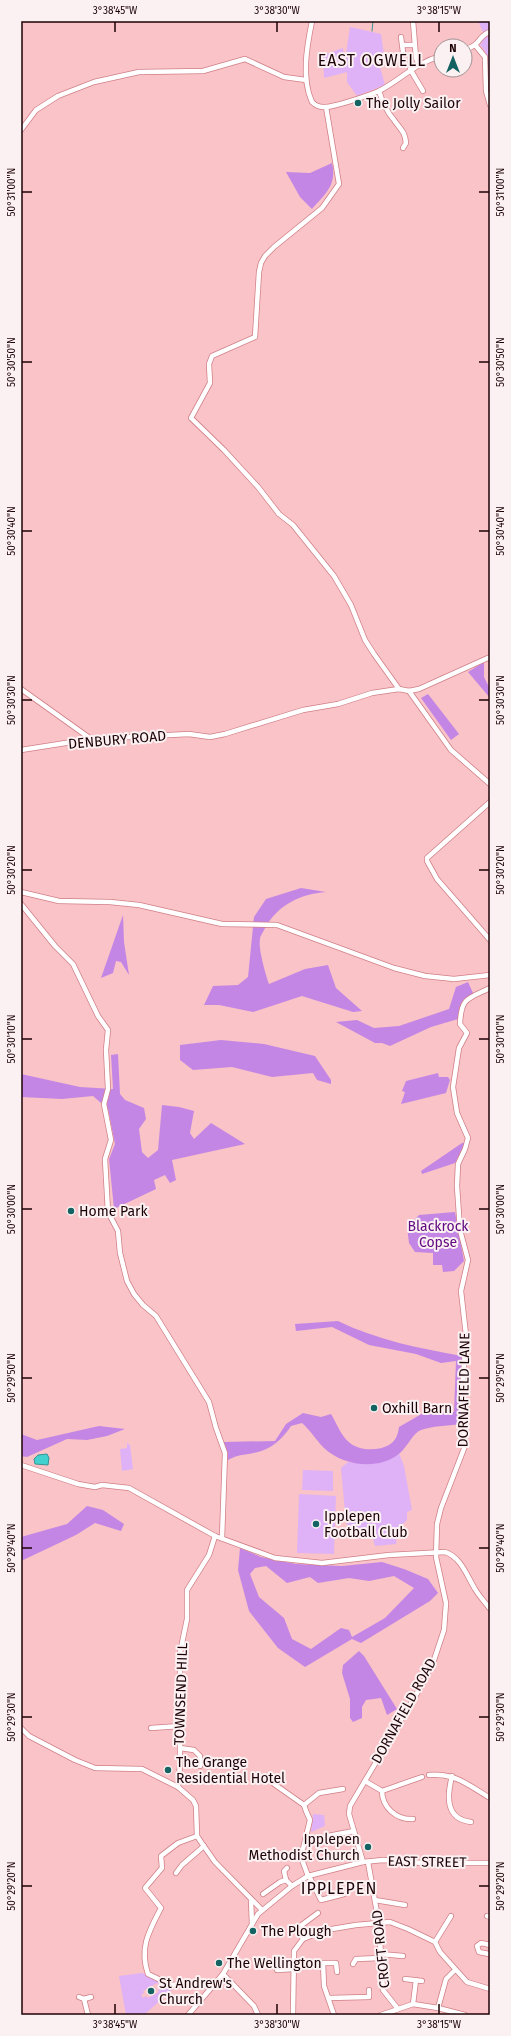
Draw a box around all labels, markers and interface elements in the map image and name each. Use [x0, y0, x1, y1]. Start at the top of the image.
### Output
text: 3°38'45"W [93, 5, 138, 17]
text: 3°38'30"W [254, 5, 300, 17]
text: 3°38'15"W [417, 5, 462, 17]
north arrow [433, 38, 473, 78]
text: N [449, 42, 457, 55]
district label: EAST OGWELL [318, 51, 426, 70]
place label: The Jolly Sailor [366, 95, 461, 112]
marker: The Jolly Sailor [353, 98, 363, 108]
text: 50°31'00"N [6, 168, 18, 216]
text: 50°31'00"N [495, 168, 507, 216]
text: 50°30'50"N [6, 337, 18, 387]
text: 50°30'50"N [495, 337, 507, 387]
text: 50°30'40"N [6, 506, 18, 556]
text: 50°30'40"N [495, 506, 507, 556]
text: 50°30'30"N [6, 675, 18, 725]
text: 50°30'30"N [495, 675, 507, 725]
street label: DENBURY ROAD [67, 727, 167, 753]
text: 50°30'20"N [6, 845, 18, 895]
text: 50°30'20"N [495, 845, 507, 895]
text: 50°30'10"N [6, 1014, 18, 1064]
text: 50°30'10"N [495, 1014, 507, 1064]
text: 50°30'00"N [6, 1184, 18, 1234]
text: 50°30'00"N [495, 1184, 507, 1234]
place label: Home Park [79, 1203, 148, 1220]
marker: Home Park [66, 1206, 76, 1216]
park label: Blackrock Copse [407, 1218, 469, 1251]
street label: DORNAFIELD LANE [454, 1332, 474, 1448]
text: 50°29'50"N [6, 1353, 18, 1403]
text: 50°29'50"N [495, 1353, 507, 1403]
place label: Oxhill Barn [382, 1400, 452, 1417]
marker: Oxhill Barn [369, 1403, 379, 1413]
place label: Ipplepen Football Club [324, 1508, 408, 1541]
marker: Ipplepen Football Club [311, 1519, 321, 1529]
text: 50°29'40"N [6, 1523, 18, 1573]
text: 50°29'40"N [495, 1523, 507, 1573]
street label: TOWNSEND HILL [171, 1642, 191, 1746]
street label: DORNAFIELD ROAD [368, 1655, 440, 1767]
text: 50°29'30"N [6, 1692, 18, 1742]
text: 50°29'30"N [495, 1692, 507, 1742]
place label: The Grange Residential Hotel [176, 1754, 285, 1787]
marker: The Grange Residential Hotel [163, 1765, 173, 1775]
place label: Ipplepen Methodist Church [248, 1831, 360, 1864]
marker: Ipplepen Methodist Church [363, 1842, 373, 1852]
street label: EAST STREET [387, 1853, 467, 1871]
text: 50°29'20"N [6, 1861, 18, 1911]
text: 50°29'20"N [495, 1861, 507, 1911]
district label: IPPLEPEN [301, 1879, 377, 1898]
street label: CROFT ROAD [368, 1909, 394, 1989]
place label: The Plough [261, 1923, 332, 1940]
marker: The Plough [248, 1926, 258, 1936]
place label: The Wellington [227, 1955, 322, 1972]
marker: The Wellington [214, 1958, 224, 1968]
place label: St Andrew's Church [159, 1975, 233, 2008]
marker: St Andrew's Church [146, 1986, 156, 1996]
text: 3°38'45"W [93, 2019, 138, 2031]
text: 3°38'30"W [254, 2019, 300, 2031]
text: 3°38'15"W [417, 2019, 462, 2031]

